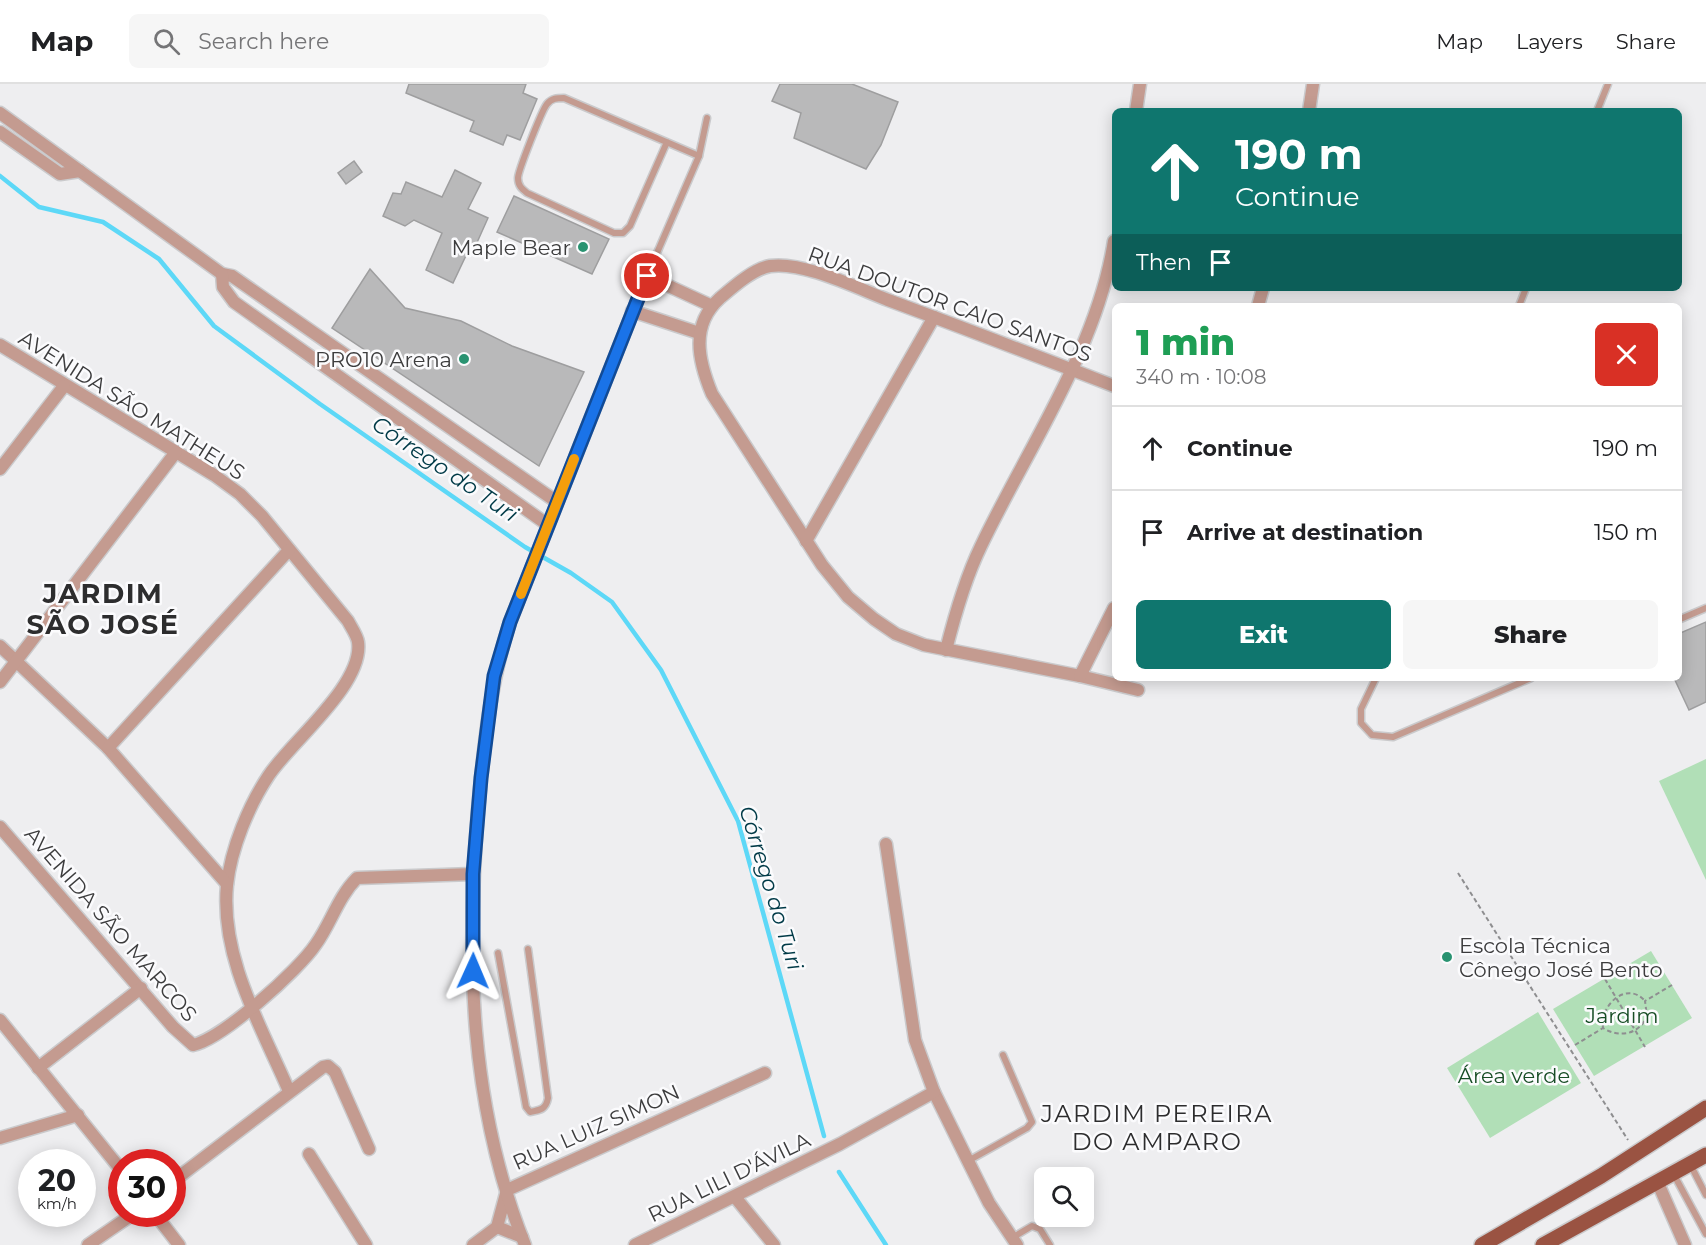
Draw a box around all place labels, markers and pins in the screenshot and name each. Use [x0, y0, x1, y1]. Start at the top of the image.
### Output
place label: Maple Bear [451, 235, 571, 260]
marker: Maple Bear [576, 240, 590, 254]
pin [621, 250, 672, 301]
place label: PRO10 Arena [315, 347, 452, 372]
marker: PRO10 Arena [457, 352, 471, 366]
place label: Escola Técnica Cônego José Bento [1459, 933, 1663, 982]
marker: Escola Técnica Cônego José Bento [1440, 950, 1454, 964]

